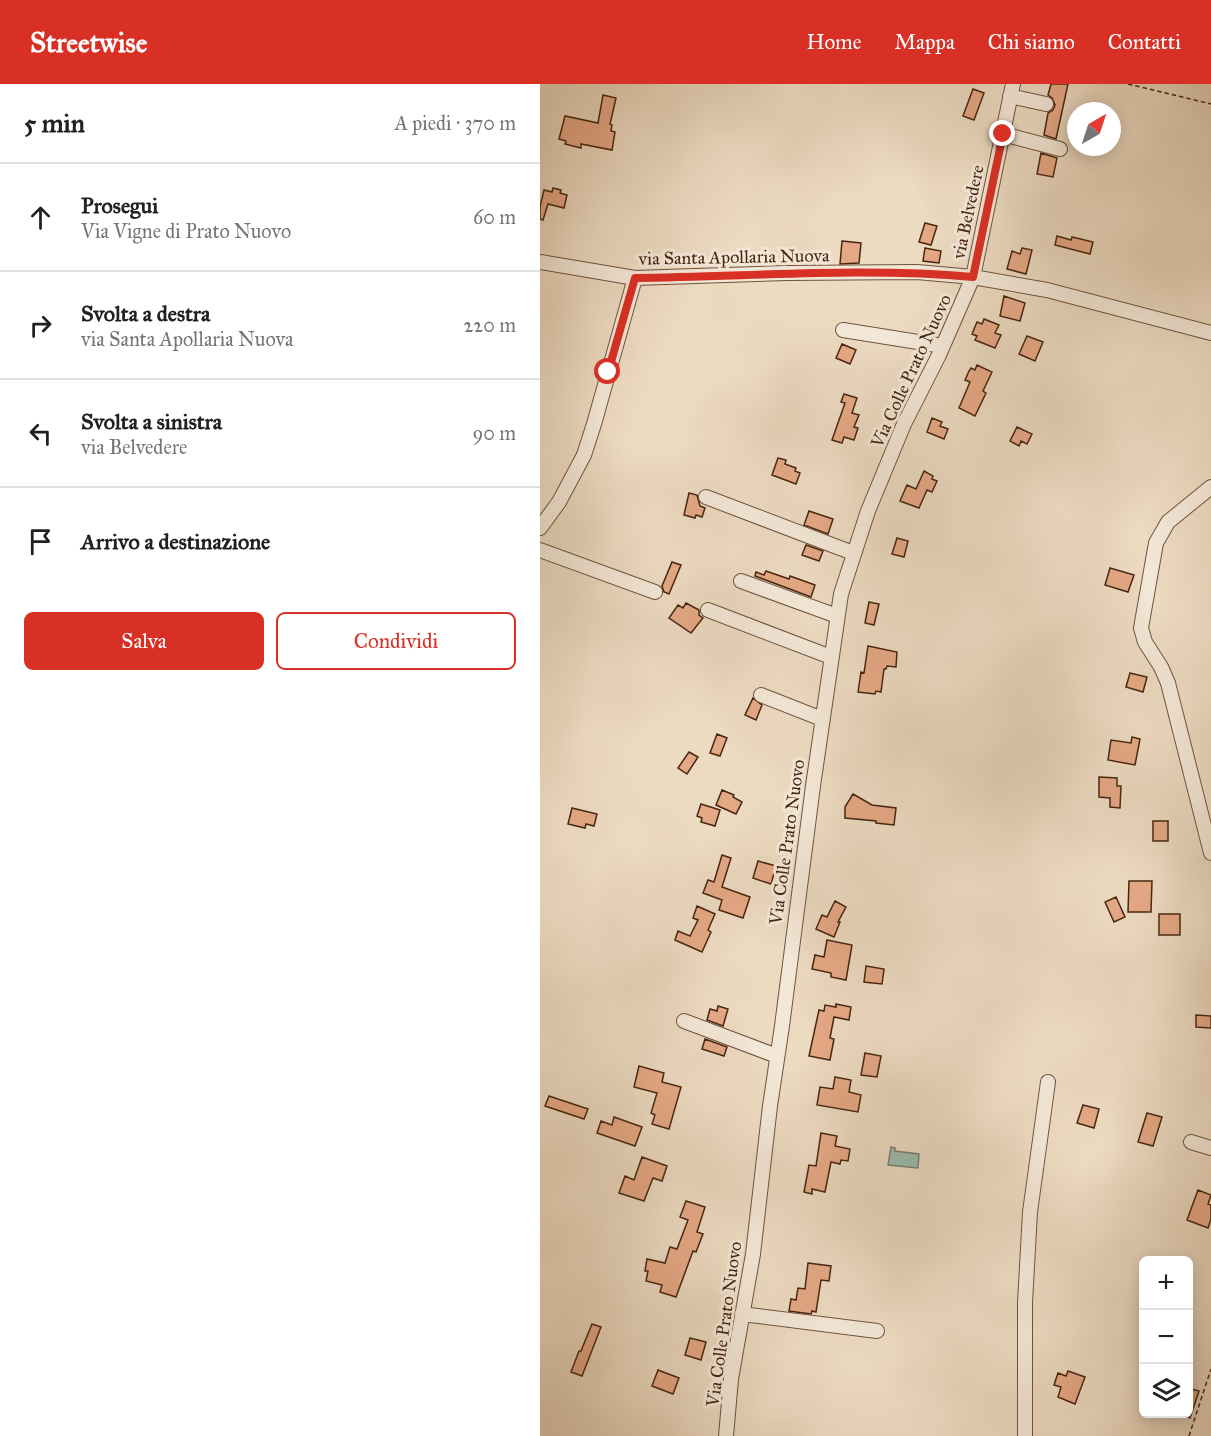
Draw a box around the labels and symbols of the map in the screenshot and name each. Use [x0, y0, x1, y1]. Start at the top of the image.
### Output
north arrow [1067, 102, 1121, 156]
route end [989, 120, 1015, 146]
street label: via Belvedere [947, 163, 989, 262]
street label: via Santa Apollaria Nuova [637, 244, 830, 270]
street label: Via Colle Prato Nuovo [865, 291, 956, 452]
route start [594, 358, 620, 384]
street label: Via Colle Prato Nuovo [764, 758, 809, 927]
street label: Via Colle Prato Nuovo [701, 1240, 746, 1409]

